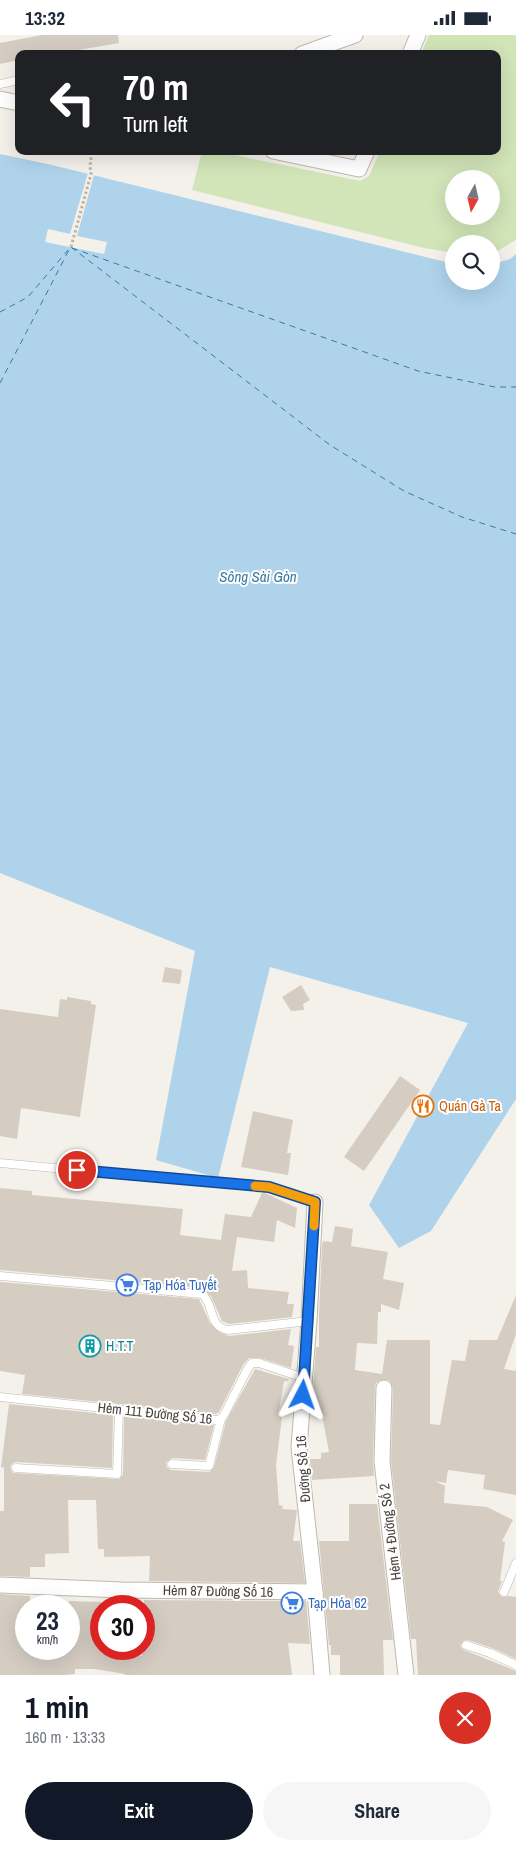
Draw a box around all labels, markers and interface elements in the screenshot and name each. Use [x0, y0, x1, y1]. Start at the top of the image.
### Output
text: 13:32 [25, 5, 65, 31]
text: 70 m [123, 64, 188, 111]
icon: left [40, 70, 105, 135]
text: Turn left [123, 109, 188, 139]
north arrow [445, 170, 500, 225]
map controls [445, 170, 500, 290]
button: search [445, 235, 500, 290]
water label: Sông Sài Gòn [219, 566, 297, 587]
restaurant icon: Quán Gà Ta [411, 1094, 435, 1118]
place label: Quán Gà Ta [439, 1097, 502, 1115]
pin [56, 1149, 98, 1191]
icon: arrive [63, 1156, 91, 1184]
supermarket icon: Tạp Hóa Tuyết [115, 1273, 139, 1297]
place label: Tạp Hóa Tuyết [143, 1276, 217, 1294]
building icon: H.T.T [78, 1334, 102, 1358]
place label: H.T.T [106, 1337, 133, 1355]
position arrow [276, 1368, 328, 1420]
street label: Hẻm 111 Đường Số 16 [97, 1398, 213, 1428]
street label: Đường Số 16 [292, 1435, 314, 1503]
street label: Hẻm 4 Đường Số 2 [375, 1482, 405, 1582]
street label: Hẻm 87 Đường Số 16 [163, 1581, 273, 1601]
supermarket icon: Tạp Hóa 62 [280, 1591, 304, 1615]
place label: Tạp Hóa 62 [308, 1594, 367, 1612]
speed limit sign: 30 [90, 1595, 155, 1660]
text: 23 [36, 1604, 59, 1638]
text: km/h [37, 1632, 58, 1648]
text: 1 min [25, 1687, 89, 1727]
button: close [439, 1692, 491, 1744]
text: 160 m · 13:33 [25, 1726, 105, 1748]
button: Exit [25, 1782, 253, 1840]
button: Share [263, 1782, 491, 1840]

